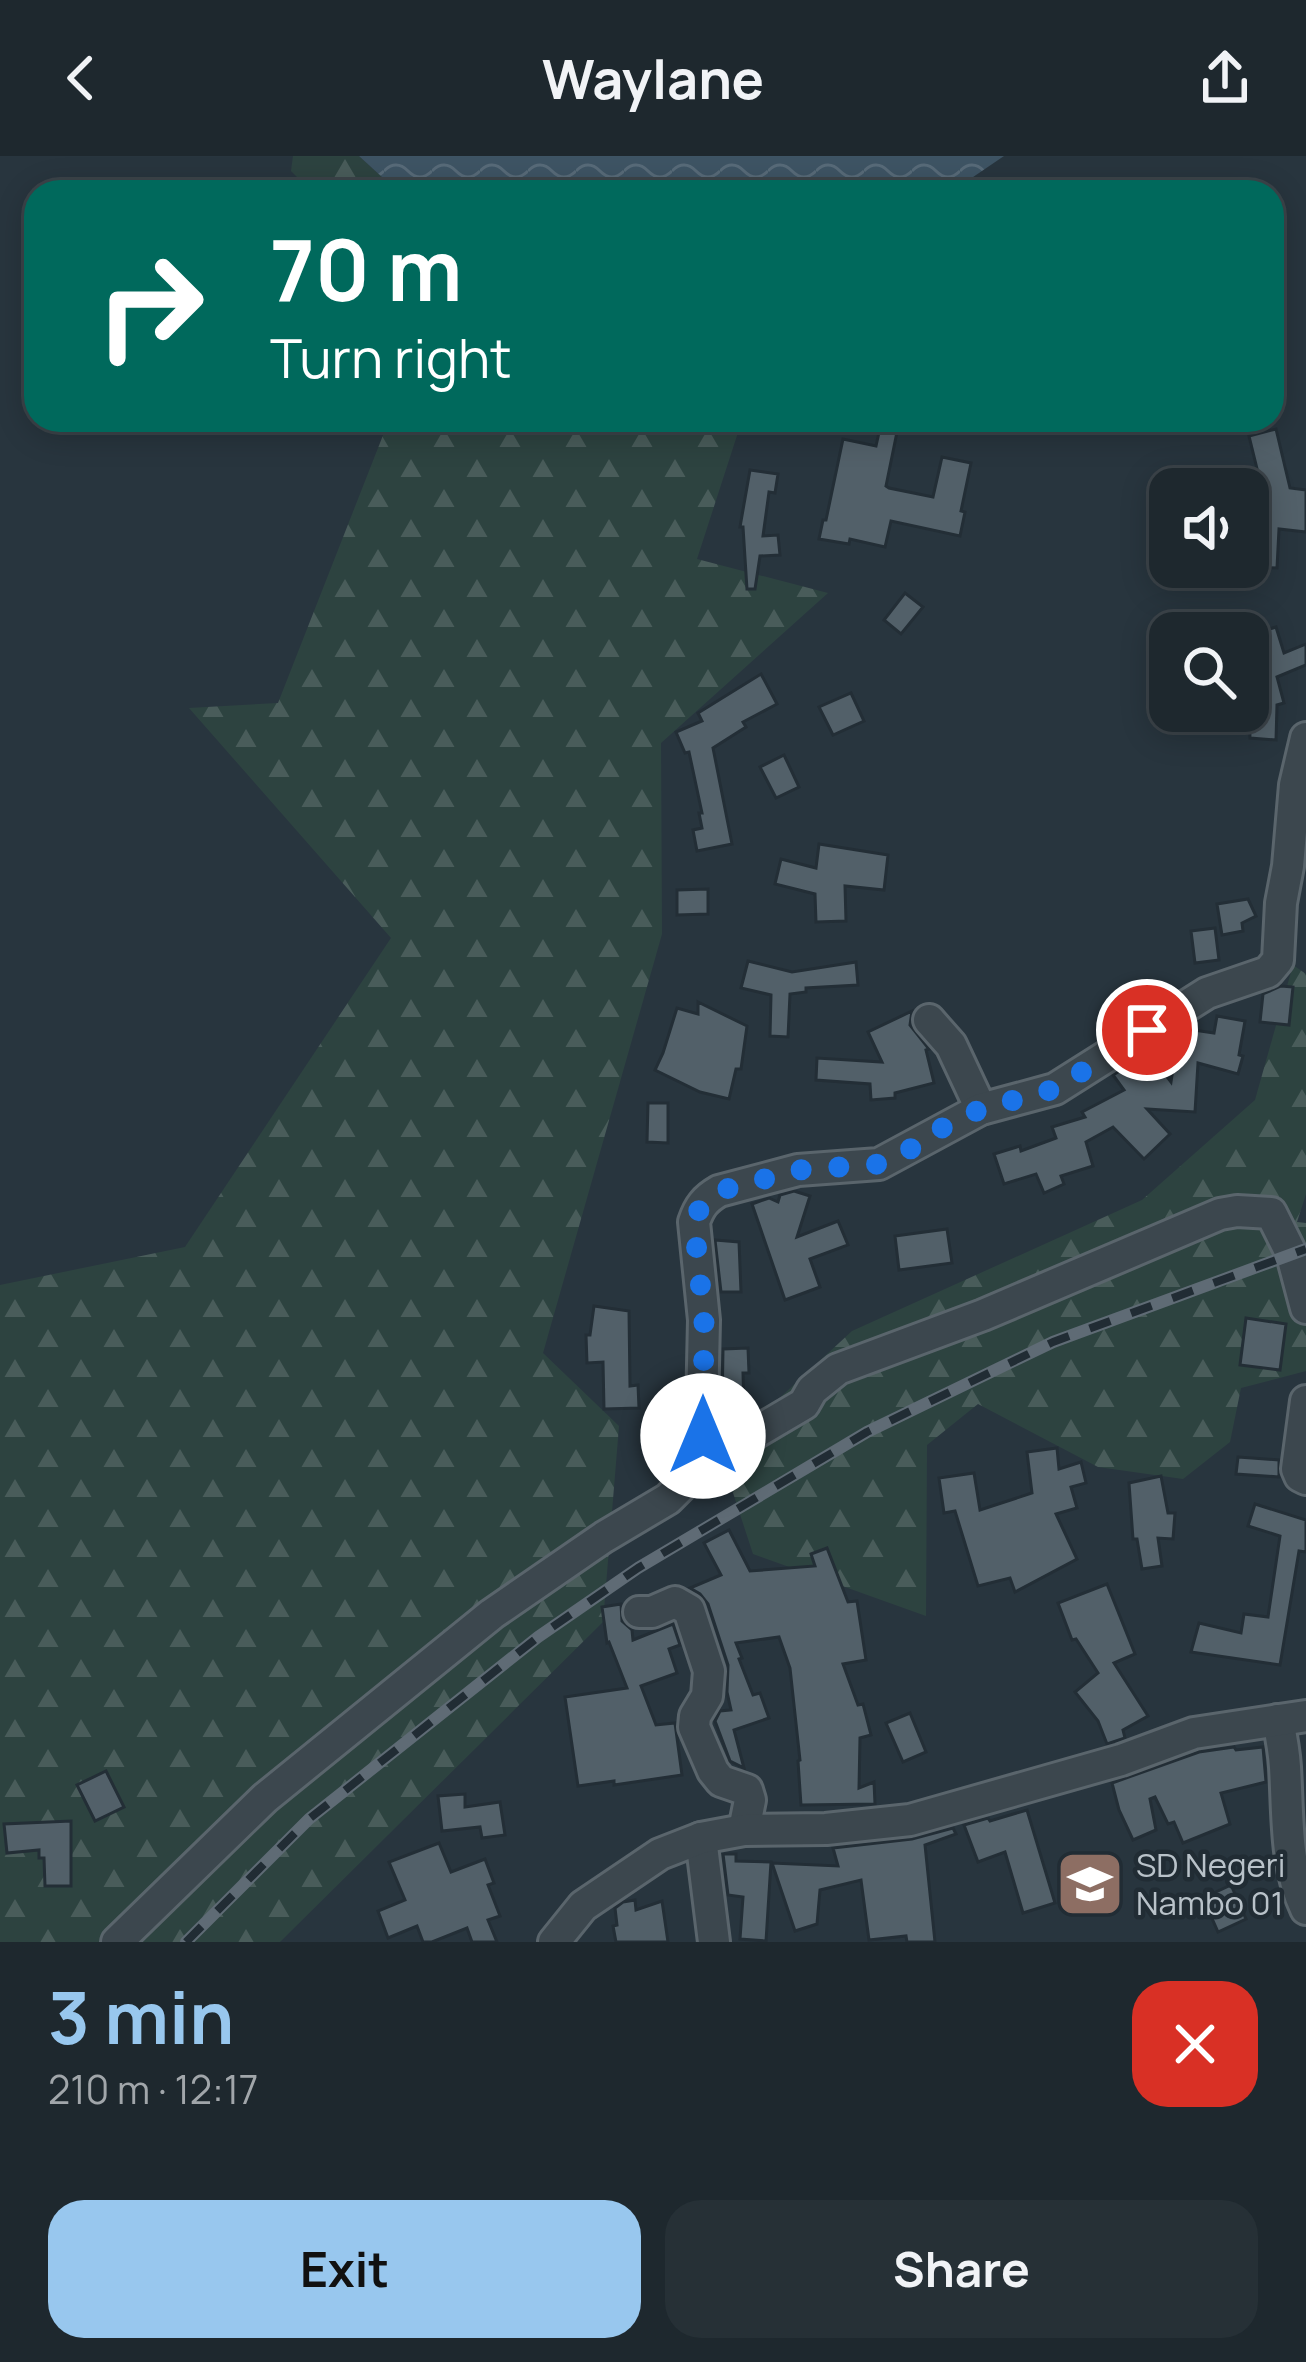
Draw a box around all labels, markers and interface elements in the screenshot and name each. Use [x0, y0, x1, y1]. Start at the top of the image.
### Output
text: Waylane [542, 41, 764, 115]
icon: back [48, 45, 114, 111]
icon: share [1192, 45, 1258, 111]
text: 70 m [270, 211, 462, 326]
icon: right [72, 228, 228, 384]
text: Turn right [270, 320, 512, 394]
map controls [1149, 468, 1269, 732]
button: sound [1149, 468, 1269, 588]
button: search [1149, 612, 1269, 732]
pin [1096, 979, 1198, 1081]
icon: arrive [1114, 997, 1180, 1063]
position arrow [640, 1373, 766, 1499]
place label: SD Negeri Nambo 01 [1136, 1842, 1285, 1925]
school or university icon: SD Negeri Nambo 01 [1055, 1849, 1125, 1919]
text: 3 min [48, 1967, 234, 2066]
button: close [1132, 1981, 1258, 2107]
text: 210 m · 12:17 [48, 2062, 258, 2116]
button: Exit [48, 2200, 641, 2338]
button: Share [665, 2200, 1258, 2338]

